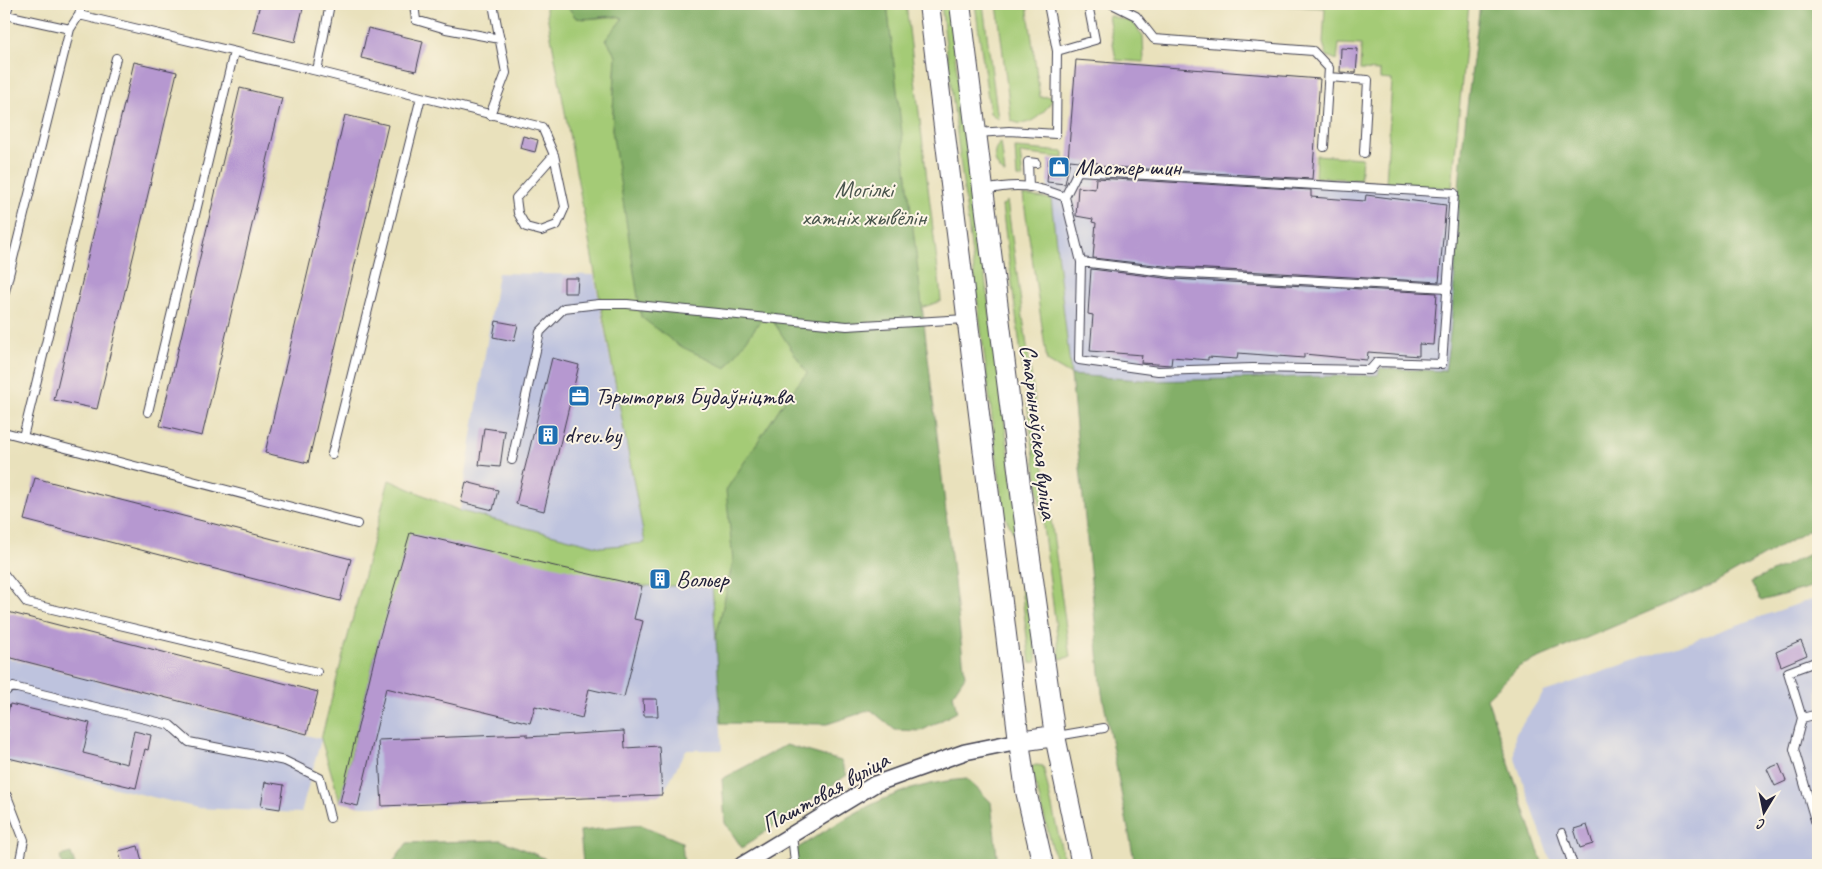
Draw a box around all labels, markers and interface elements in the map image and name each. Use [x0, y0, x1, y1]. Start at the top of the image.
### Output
place label: Мастер шин [1075, 152, 1182, 182]
shop icon: Мастер шин [1047, 155, 1071, 179]
park label: Могілкі хатніх жывёлін [802, 174, 928, 232]
street label: Старынаўская вуліца [1013, 343, 1065, 523]
place label: Тэрыторыя Будаўніцтва [595, 381, 795, 411]
office icon: Тэрыторыя Будаўніцтва [567, 384, 591, 408]
place label: drev.by [564, 420, 623, 450]
building icon: drev.by [536, 423, 560, 447]
place label: Вольер [676, 564, 731, 594]
building icon: Вольер [648, 567, 672, 591]
street label: Паштовая вуліца [756, 744, 895, 839]
north arrow [1740, 786, 1790, 836]
text: С [1755, 815, 1767, 833]

